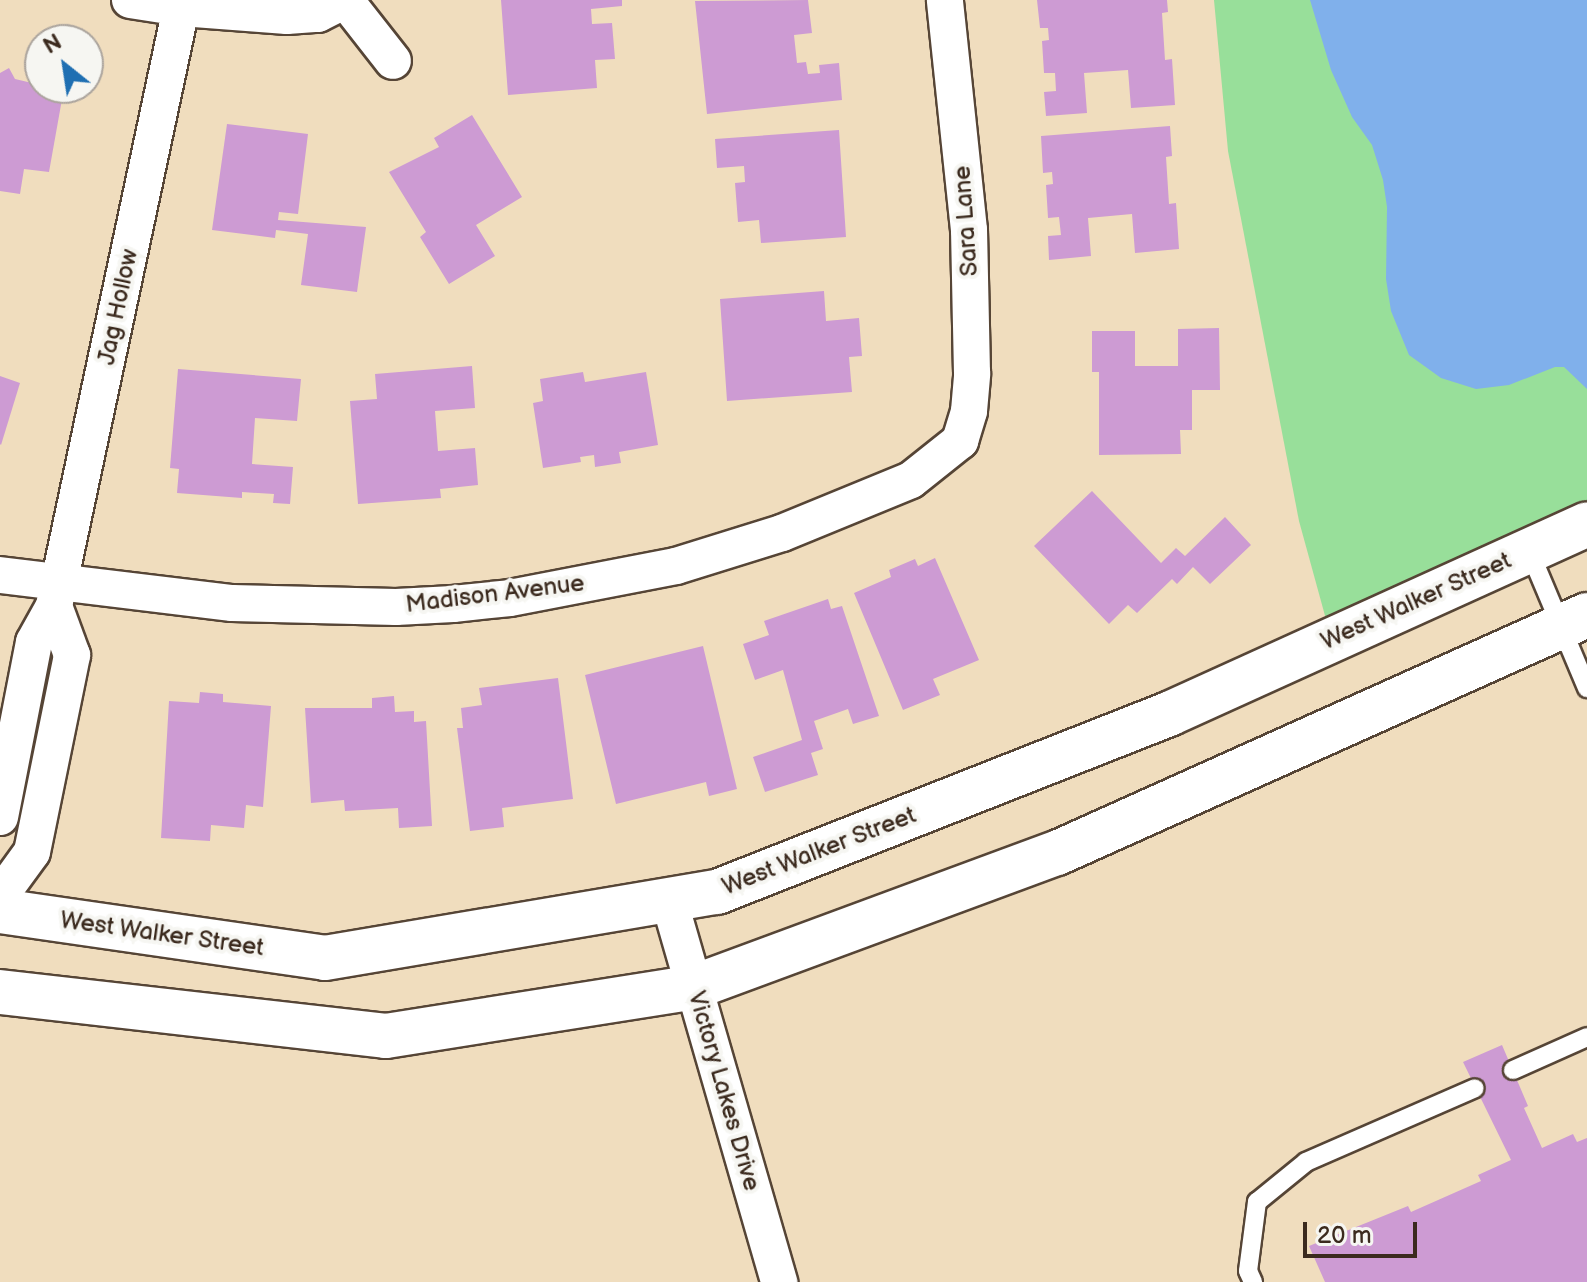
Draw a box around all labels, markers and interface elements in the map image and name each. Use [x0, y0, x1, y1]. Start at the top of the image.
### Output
north arrow [24, 24, 104, 104]
text: N [39, 29, 67, 60]
street label: Sara Lane [948, 165, 984, 277]
street label: Jag Hollow [92, 247, 144, 367]
street label: West Walker Street [1316, 546, 1516, 656]
street label: Madison Avenue [404, 569, 586, 619]
street label: West Walker Street [717, 801, 921, 901]
street label: West Walker Street [58, 905, 266, 963]
street label: Victory Lakes Drive [682, 987, 766, 1195]
scale bar [1307, 1206, 1421, 1256]
text: 20 m [1317, 1221, 1372, 1250]

